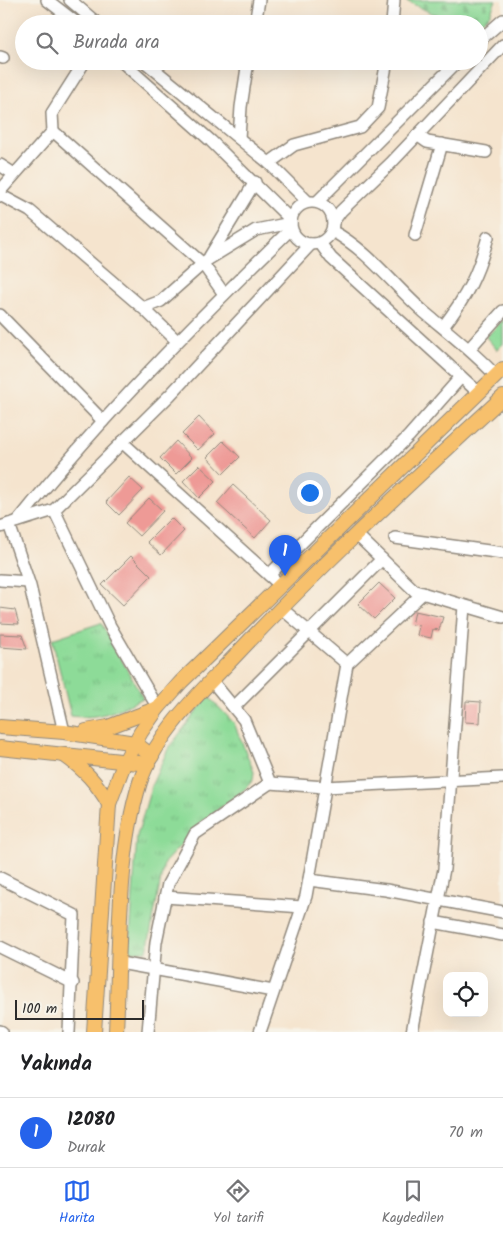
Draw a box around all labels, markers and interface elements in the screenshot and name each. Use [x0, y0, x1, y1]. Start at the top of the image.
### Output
search box [15, 15, 488, 70]
text: Burada ara [73, 28, 160, 58]
icon: search [33, 29, 61, 57]
your location [297, 480, 323, 506]
pin: 1 [269, 535, 301, 576]
map controls [443, 972, 488, 1017]
button: locate [443, 972, 488, 1017]
scale bar [15, 997, 144, 1020]
text: 100 m [22, 998, 57, 1020]
text: Yakında [20, 1048, 92, 1081]
text: 12080 [67, 1105, 115, 1135]
text: 1 [34, 1120, 38, 1145]
text: 70 m [448, 1120, 483, 1145]
text: Durak [67, 1135, 105, 1160]
tab: Harita [59, 1177, 95, 1229]
tab: Yol tarifi [213, 1177, 264, 1229]
tab: Kaydedilen [382, 1177, 444, 1229]

